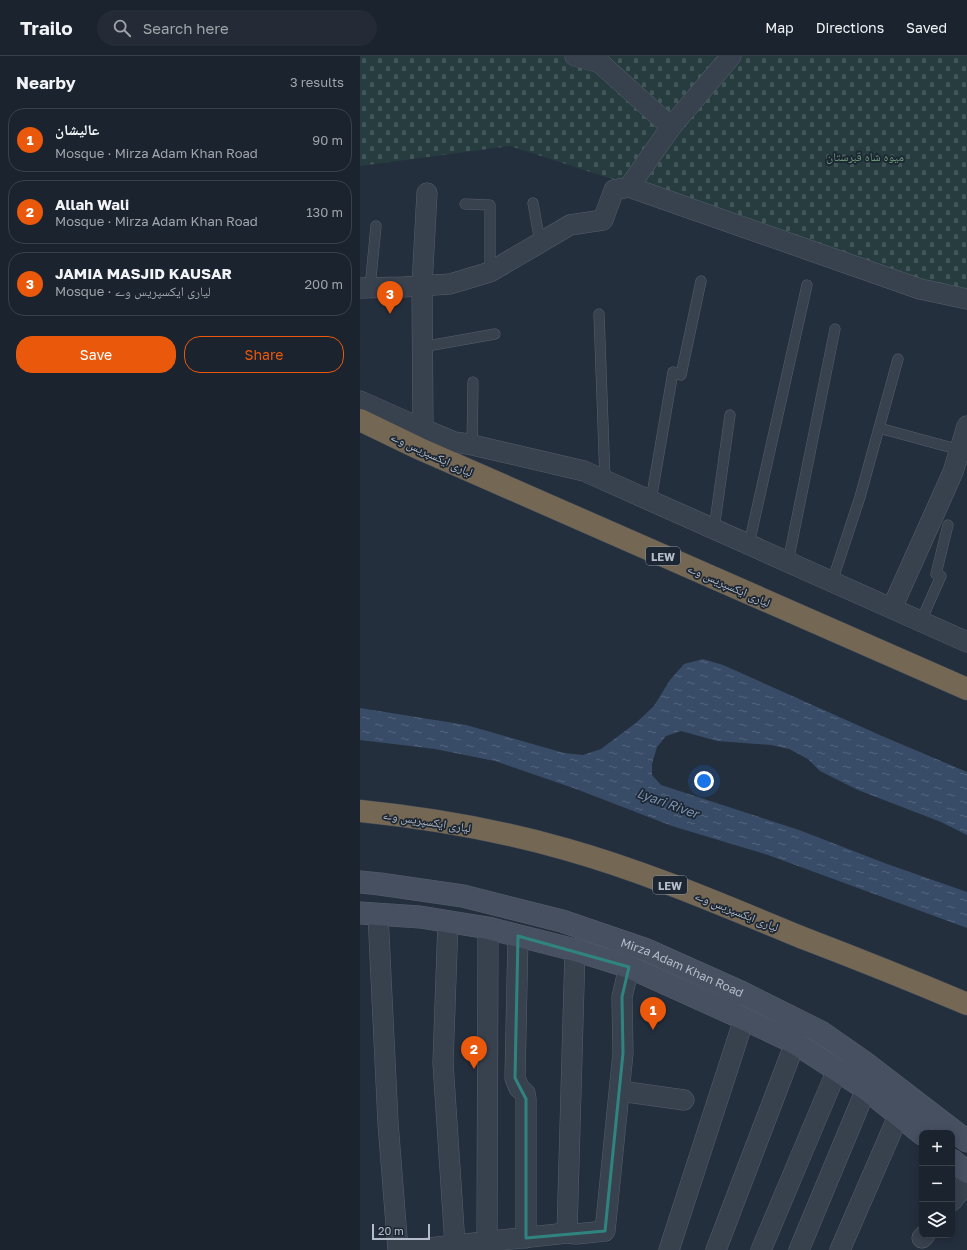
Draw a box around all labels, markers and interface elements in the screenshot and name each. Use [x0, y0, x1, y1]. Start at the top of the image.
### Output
search box [97, 10, 377, 46]
text: Trailo [20, 16, 73, 39]
icon: search [111, 17, 133, 39]
text: Search here [143, 19, 229, 37]
text: Map [765, 19, 794, 36]
text: Directions [816, 19, 884, 36]
text: Saved [906, 19, 947, 36]
text: Nearby [16, 72, 76, 93]
text: 3 results [290, 74, 344, 90]
text: عالیشان [55, 120, 100, 138]
text: 1 [27, 132, 33, 148]
text: 90 m [312, 132, 343, 148]
text: Mosque · Mirza Adam Khan Road [55, 145, 258, 161]
park label: میوہ شاہ قبرستان [826, 149, 904, 164]
text: Allah Wali [55, 195, 129, 213]
text: 2 [26, 204, 34, 220]
text: 130 m [306, 204, 343, 220]
text: Mosque · Mirza Adam Khan Road [55, 213, 258, 229]
text: JAMIA MASJID KAUSAR [55, 264, 232, 282]
text: 3 [26, 276, 34, 292]
text: 200 m [305, 276, 343, 292]
pin: 3 [377, 281, 403, 314]
text: Mosque · لیاری ایکسپریس وے [55, 283, 211, 299]
button: Save [16, 336, 176, 373]
button: Share [184, 336, 344, 373]
street label: لیاری ایکسپریس وے [389, 428, 475, 480]
road number: LEW [646, 547, 680, 565]
street label: لیاری ایکسپریس وے [685, 560, 773, 610]
your location [694, 771, 714, 791]
water label: Lyari River [635, 784, 703, 822]
street label: لیاری ایکسپریس وے [382, 807, 472, 836]
road number: LEW [653, 876, 687, 894]
street label: لیاری ایکسپریس وے [693, 887, 781, 935]
street label: Mirza Adam Khan Road [619, 934, 746, 1000]
pin: 1 [640, 997, 666, 1030]
pin: 2 [461, 1036, 487, 1069]
map controls [919, 1130, 955, 1238]
button: + [919, 1130, 955, 1166]
button: − [919, 1166, 955, 1202]
button: layers [919, 1202, 955, 1238]
scale bar [372, 1222, 430, 1241]
text: 20 m [378, 1224, 404, 1237]

